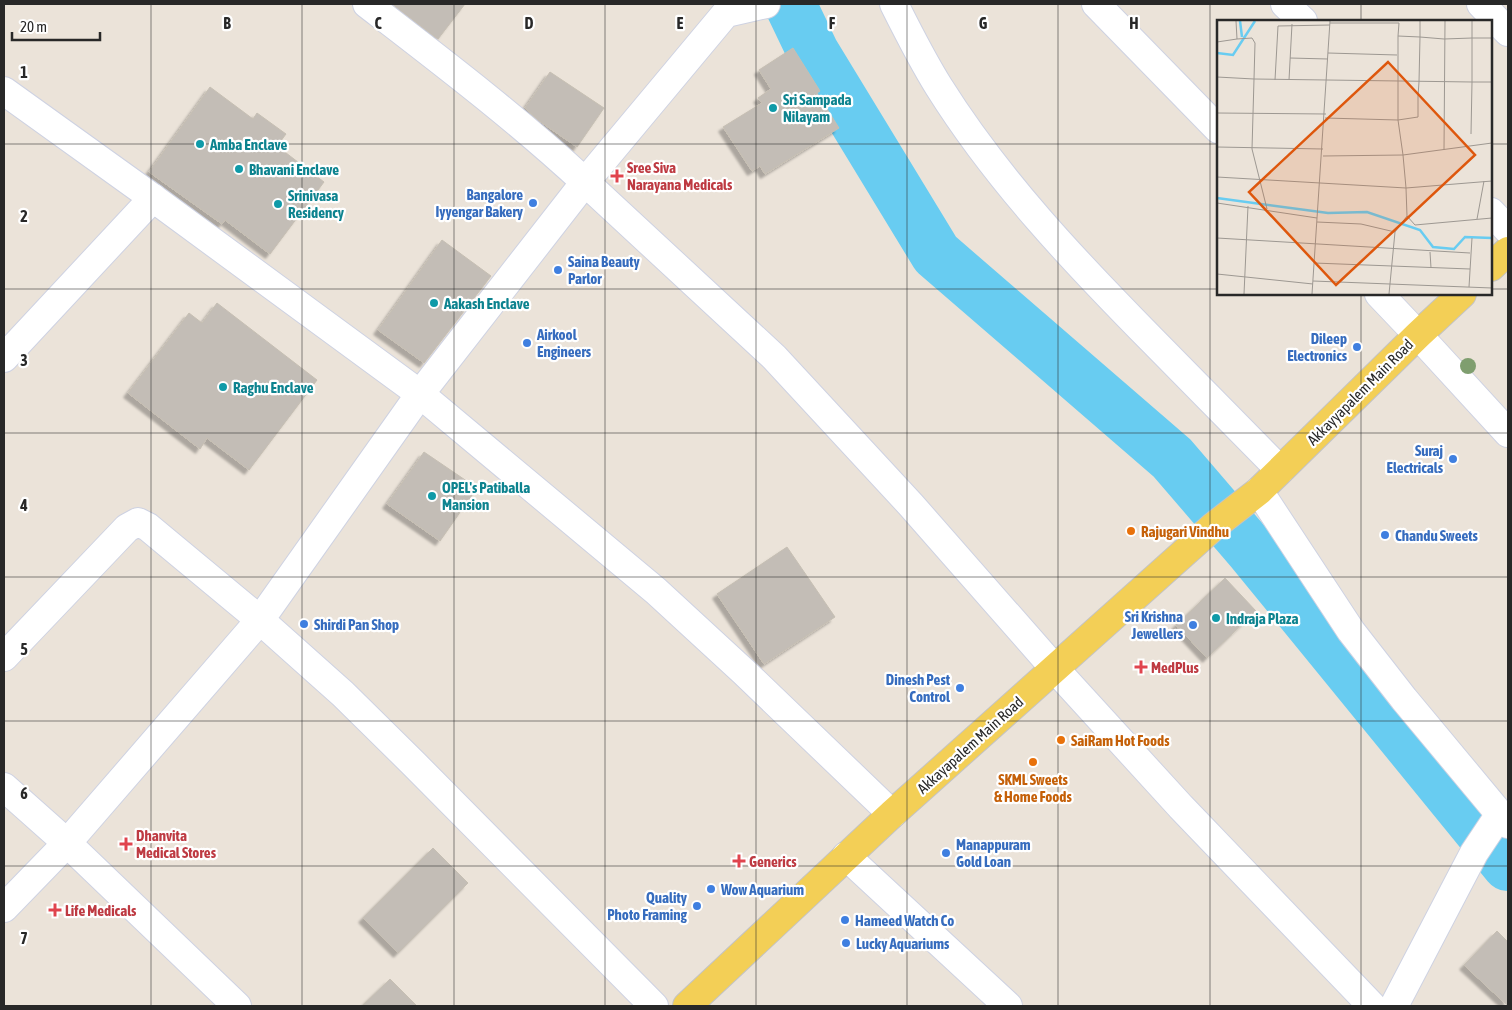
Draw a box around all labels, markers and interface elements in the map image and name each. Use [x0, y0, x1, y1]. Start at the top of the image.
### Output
scale bar [12, 10, 100, 42]
text: B [223, 14, 231, 32]
text: C [374, 14, 382, 32]
text: D [525, 14, 534, 32]
text: E [677, 14, 684, 32]
text: F [829, 14, 836, 32]
text: G [979, 14, 988, 32]
text: H [1129, 14, 1139, 32]
text: 20 m [20, 18, 47, 35]
inset map [1217, 20, 1492, 295]
text: 1 [20, 63, 28, 81]
place label: Sri Sampada Nilayam [783, 91, 852, 125]
marker: Sri Sampada Nilayam [767, 102, 779, 114]
place label: Amba Enclave [209, 136, 287, 153]
marker: Amba Enclave [194, 138, 206, 150]
place label: Sree Siva Narayana Medicals [627, 159, 733, 193]
place label: Bhavani Enclave [249, 161, 339, 178]
marker: Bhavani Enclave [233, 163, 245, 175]
marker: Sree Siva Narayana Medicals [611, 170, 623, 182]
place label: Bangalore Iyyengar Bakery [435, 186, 524, 220]
place label: Srinivasa Residency [288, 187, 345, 221]
marker: Bangalore Iyyengar Bakery [527, 197, 539, 209]
marker: Srinivasa Residency [272, 198, 284, 210]
text: 2 [20, 207, 28, 225]
place label: Saina Beauty Parlor [568, 253, 640, 287]
marker: Saina Beauty Parlor [552, 264, 564, 276]
place label: Aakash Enclave [443, 295, 530, 312]
marker: Aakash Enclave [428, 297, 440, 309]
place label: Airkool Engineers [536, 326, 592, 360]
place label: Dileep Electronics [1287, 330, 1348, 364]
street label: Akkayyapalem Main Road [1304, 336, 1416, 448]
marker: Airkool Engineers [521, 337, 533, 349]
marker: Dileep Electronics [1351, 341, 1363, 353]
text: 3 [20, 351, 28, 369]
place label: Raghu Enclave [233, 379, 314, 396]
marker: Raghu Enclave [217, 381, 229, 393]
place label: Suraj Electricals [1387, 442, 1444, 476]
marker: Suraj Electricals [1447, 453, 1459, 465]
place label: OPEL's Patiballa Mansion [442, 479, 530, 513]
marker: OPEL's Patiballa Mansion [426, 490, 438, 502]
text: 4 [19, 496, 28, 514]
place label: Rajugari Vindhu [1141, 523, 1229, 540]
marker: Rajugari Vindhu [1125, 525, 1137, 537]
place label: Chandu Sweets [1395, 527, 1479, 544]
marker: Chandu Sweets [1379, 529, 1391, 541]
place label: Sri Krishna Jewellers [1125, 608, 1184, 642]
place label: Indraja Plaza [1226, 610, 1298, 627]
marker: Indraja Plaza [1210, 612, 1222, 624]
place label: Shirdi Pan Shop [314, 616, 399, 633]
marker: Shirdi Pan Shop [298, 618, 310, 630]
marker: Sri Krishna Jewellers [1187, 619, 1199, 631]
text: 5 [20, 640, 28, 658]
place label: MedPlus [1151, 659, 1199, 676]
marker: MedPlus [1135, 661, 1147, 673]
place label: Dinesh Pest Control [886, 671, 951, 705]
marker: Dinesh Pest Control [954, 682, 966, 694]
street label: Akkayapalem Main Road [914, 693, 1026, 797]
place label: SaiRam Hot Foods [1071, 732, 1170, 749]
marker: SaiRam Hot Foods [1055, 734, 1067, 746]
marker: SKML Sweets & Home Foods [1027, 756, 1039, 768]
place label: SKML Sweets & Home Foods [994, 771, 1072, 805]
text: 6 [20, 784, 28, 802]
place label: Dhanvita Medical Stores [136, 827, 217, 861]
place label: Manappuram Gold Loan [956, 836, 1031, 870]
marker: Dhanvita Medical Stores [120, 838, 132, 850]
marker: Manappuram Gold Loan [940, 847, 952, 859]
place label: Generics [749, 853, 797, 870]
marker: Generics [733, 855, 745, 867]
place label: Wow Aquarium [720, 881, 804, 898]
marker: Wow Aquarium [705, 883, 717, 895]
place label: Quality Photo Framing [607, 889, 688, 923]
marker: Quality Photo Framing [691, 900, 703, 912]
place label: Life Medicals [65, 902, 137, 919]
marker: Life Medicals [49, 904, 61, 916]
place label: Hameed Watch Co [855, 912, 954, 929]
marker: Hameed Watch Co [839, 914, 851, 926]
text: 7 [20, 929, 28, 947]
place label: Lucky Aquariums [856, 935, 950, 952]
marker: Lucky Aquariums [840, 937, 852, 949]

